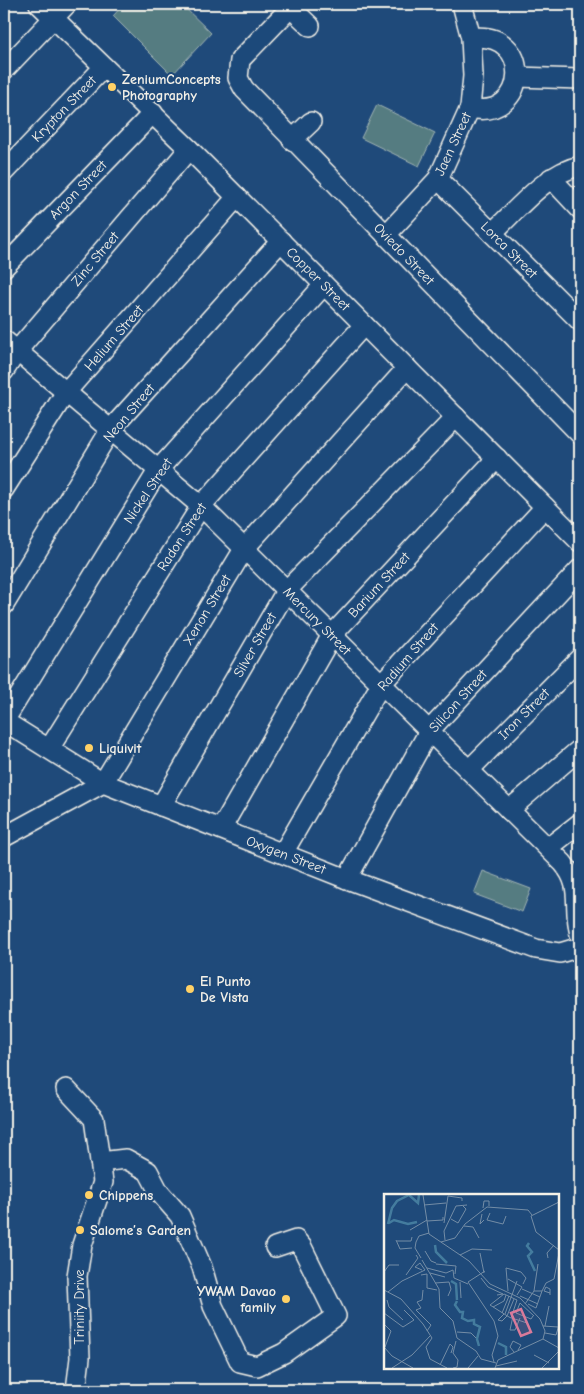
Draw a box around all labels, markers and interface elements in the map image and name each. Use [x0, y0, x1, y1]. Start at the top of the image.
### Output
place label: ZeniumConcepts Photography [122, 71, 221, 104]
street label: Krypton Street [28, 72, 100, 146]
marker: ZeniumConcepts Photography [106, 81, 118, 93]
street label: Jaen Street [431, 109, 476, 178]
street label: Argon Street [46, 156, 111, 223]
street label: Lorca Street [477, 218, 542, 283]
street label: Oviedo Street [370, 219, 438, 289]
street label: Zinc Street [67, 228, 123, 290]
street label: Copper Street [283, 244, 354, 315]
street label: Helium Street [81, 301, 148, 374]
street label: Neon Street [100, 380, 159, 446]
street label: Nickel Street [120, 454, 177, 527]
street label: Radon Street [154, 499, 211, 574]
street label: Barium Street [344, 548, 414, 621]
street label: Xenon Street [179, 571, 235, 648]
street label: Mercury Street [279, 583, 355, 659]
street label: Silver Street [230, 609, 281, 680]
street label: Radium Street [374, 619, 443, 694]
street label: Silicon Street [425, 665, 491, 736]
street label: Iron Street [495, 684, 554, 743]
place label: Liquivit [99, 740, 142, 757]
marker: Liquivit [83, 742, 95, 754]
street label: Oxygen Street [244, 832, 329, 878]
place label: El Punto De Vista [200, 973, 251, 1006]
marker: El Punto De Vista [184, 983, 196, 995]
place label: Chippens [99, 1187, 153, 1204]
marker: Chippens [83, 1189, 95, 1201]
inset map [384, 1194, 559, 1369]
place label: Salome’s Garden [90, 1222, 191, 1239]
marker: Salome’s Garden [74, 1224, 86, 1236]
street label: Triniity Drive [71, 1269, 88, 1345]
place label: YWAM Davao family [197, 1283, 277, 1316]
marker: YWAM Davao family [280, 1293, 292, 1305]

